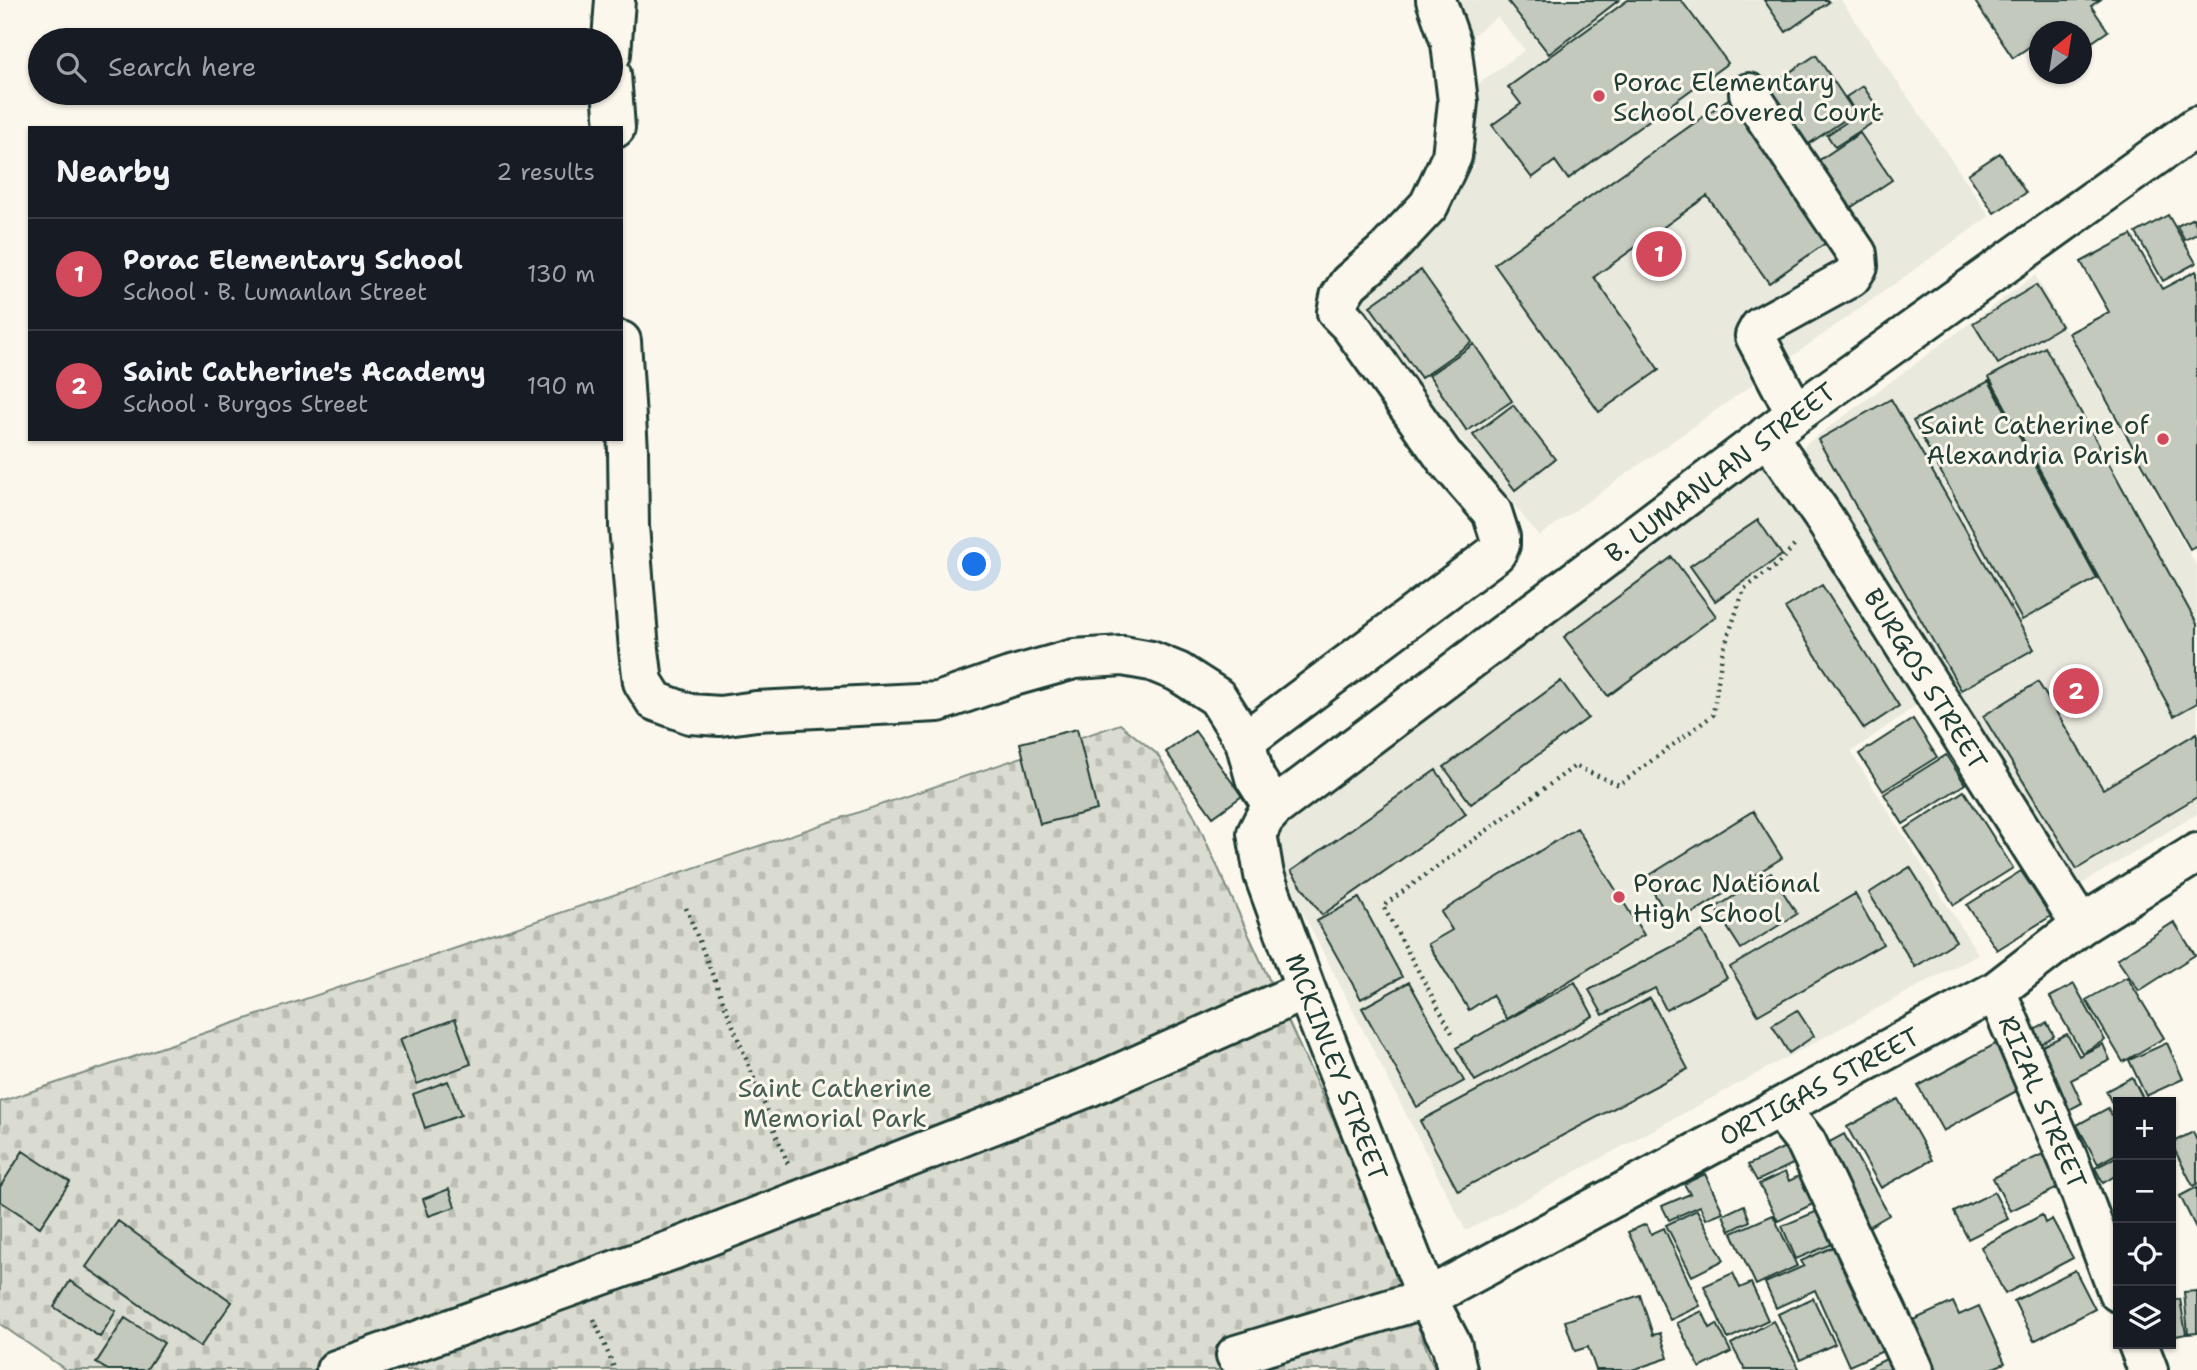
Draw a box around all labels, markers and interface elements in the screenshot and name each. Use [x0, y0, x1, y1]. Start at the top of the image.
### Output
north arrow [2029, 21, 2092, 84]
search box [28, 28, 623, 105]
icon: search [52, 48, 90, 86]
text: Search here [108, 49, 257, 84]
place label: Porac Elementary School Covered Court [1613, 64, 1882, 129]
marker: Porac Elementary School Covered Court [1591, 88, 1607, 104]
text: Nearby [56, 151, 171, 192]
text: 2 results [496, 157, 595, 187]
pin: 1 [1636, 228, 1682, 280]
text: Porac Elementary School [123, 242, 463, 277]
text: 1 [74, 259, 84, 289]
text: 130 m [527, 259, 595, 289]
text: School · B. Lumanlan Street [123, 277, 427, 307]
text: Saint Catherine's Academy [123, 354, 486, 389]
text: 2 [71, 371, 87, 401]
text: 190 m [527, 371, 595, 401]
street label: B. LUMANLAN STREET [1598, 374, 1842, 570]
text: School · Burgos Street [123, 389, 368, 419]
place label: Saint Catherine of Alexandria Parish [1920, 407, 2150, 472]
marker: Saint Catherine of Alexandria Parish [2155, 431, 2171, 447]
your location [957, 547, 991, 581]
street label: BURGOS STREET [1856, 582, 1996, 776]
pin: 2 [2053, 665, 2099, 717]
place label: Porac National High School [1633, 865, 1820, 930]
marker: Porac National High School [1611, 889, 1627, 905]
street label: MCKINLEY STREET [1278, 948, 1396, 1186]
street label: RIZAL STREET [1991, 1010, 2095, 1194]
street label: ORTIGAS STREET [1713, 1018, 1925, 1154]
park label: Saint Catherine Memorial Park [738, 1070, 932, 1135]
map controls [2113, 1097, 2176, 1349]
button: + [2113, 1097, 2176, 1160]
button: − [2113, 1160, 2176, 1223]
button: locate [2113, 1223, 2176, 1286]
button: layers [2113, 1286, 2176, 1349]

